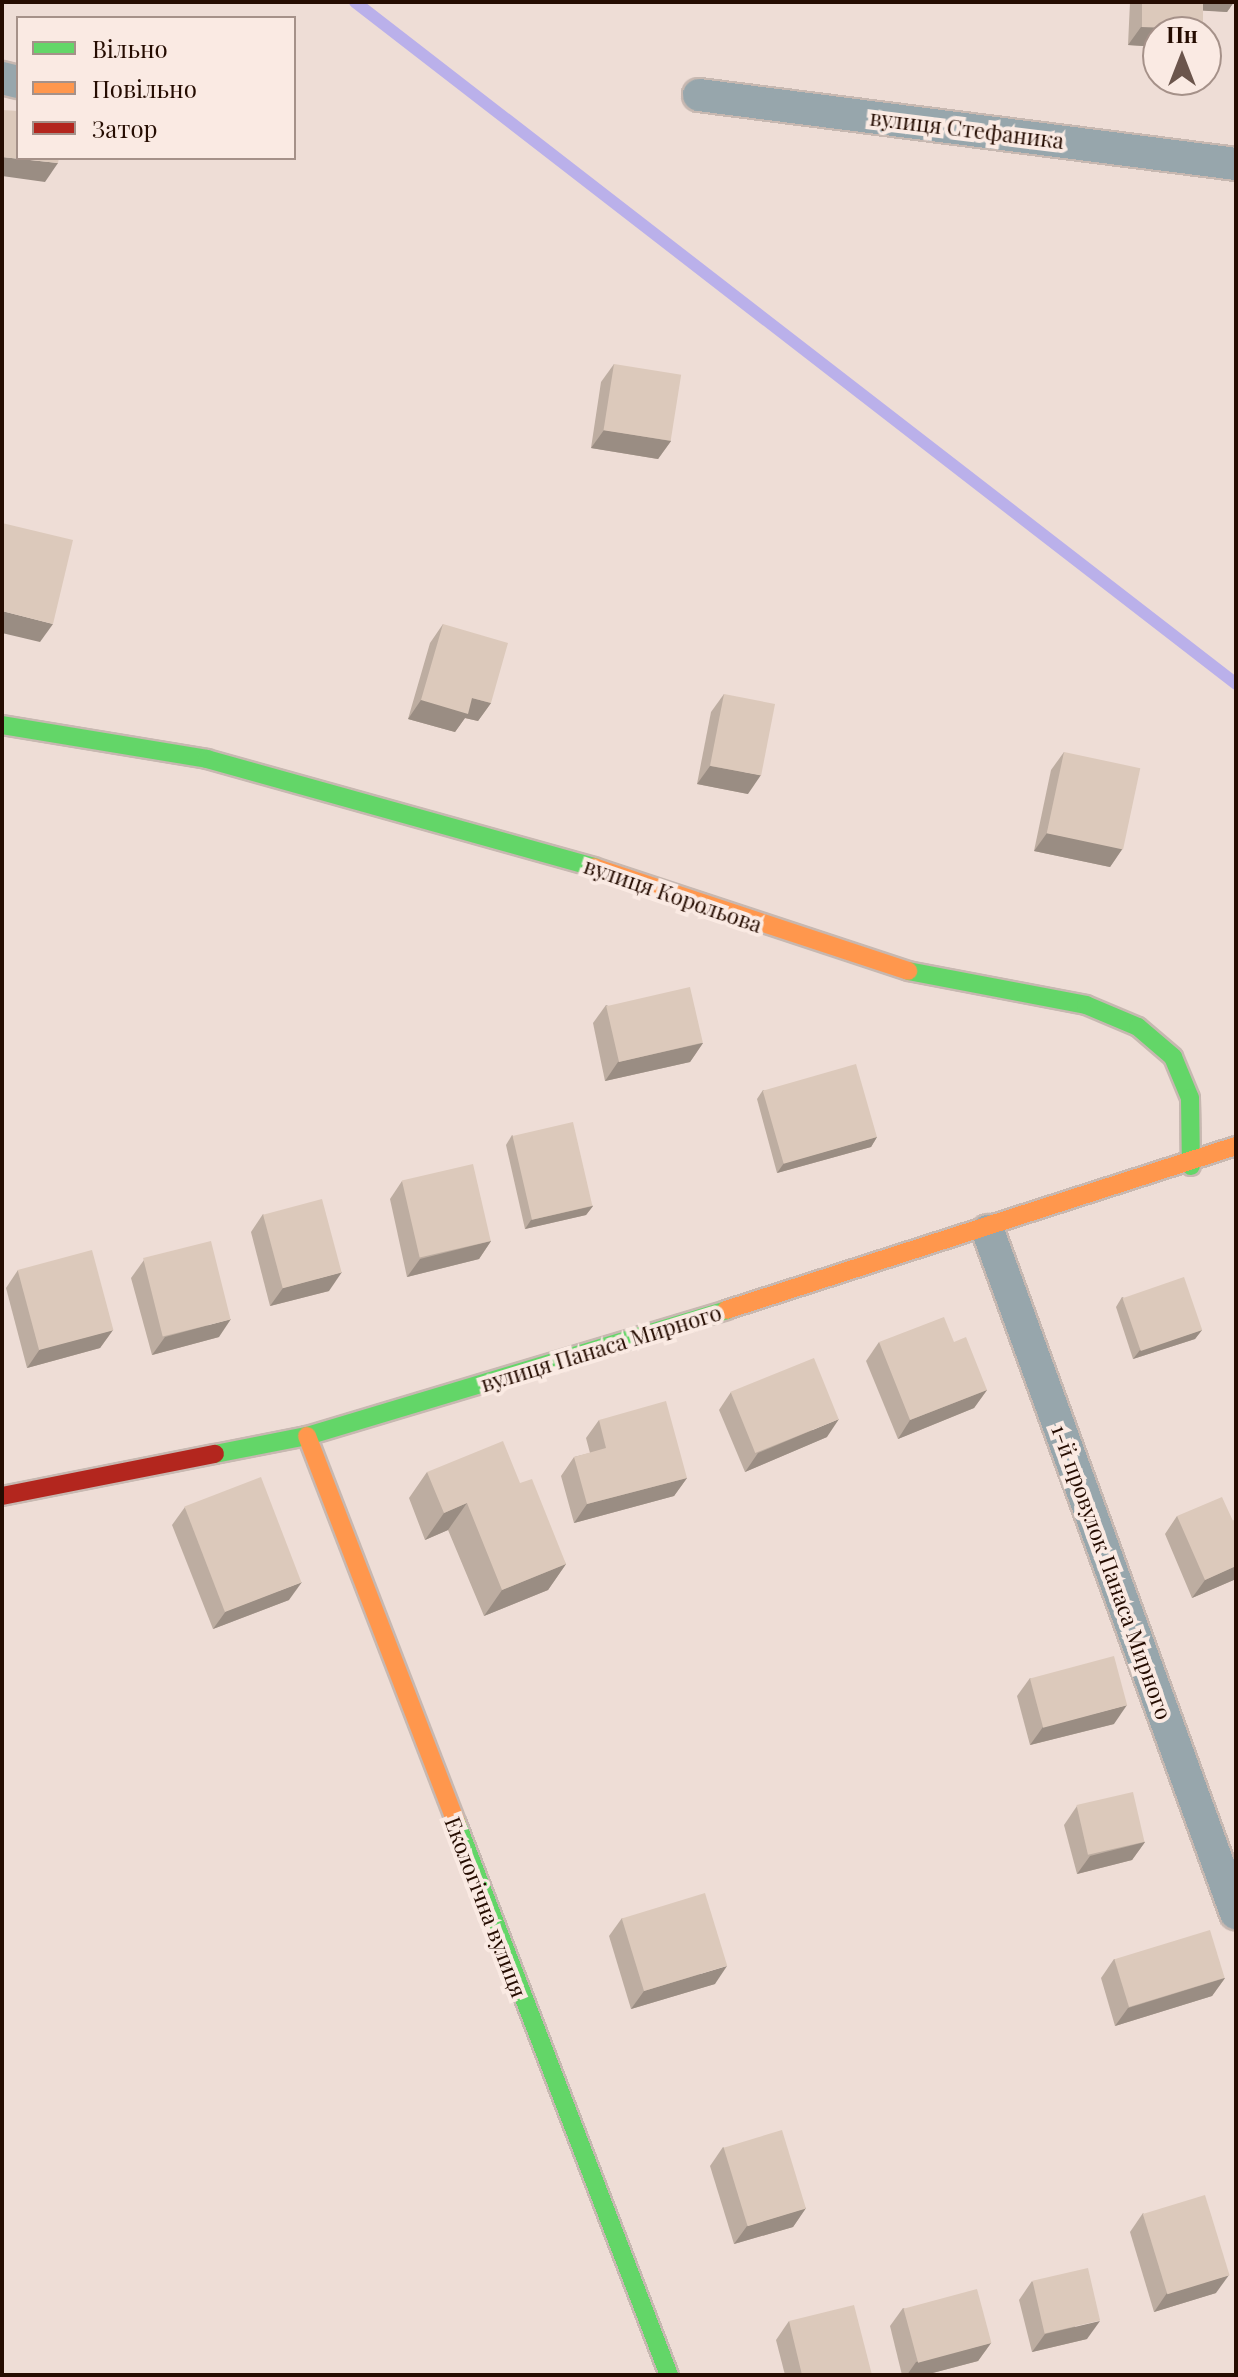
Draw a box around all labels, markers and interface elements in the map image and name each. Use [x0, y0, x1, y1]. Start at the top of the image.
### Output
legend [16, 16, 296, 160]
north arrow [1142, 16, 1222, 96]
text: Пн [1166, 19, 1198, 49]
text: Вільно [92, 32, 168, 64]
text: Повільно [92, 72, 197, 104]
street label: вулиця Стефаника [869, 104, 1065, 154]
text: Затор [92, 112, 158, 144]
street label: вулиця Корольова [581, 852, 765, 938]
street label: вулиця Панаса Мирного [478, 1299, 724, 1397]
street label: 1-й провулок Панаса Мирного [1046, 1421, 1178, 1723]
street label: Екологічна вулиця [439, 1813, 533, 2001]

